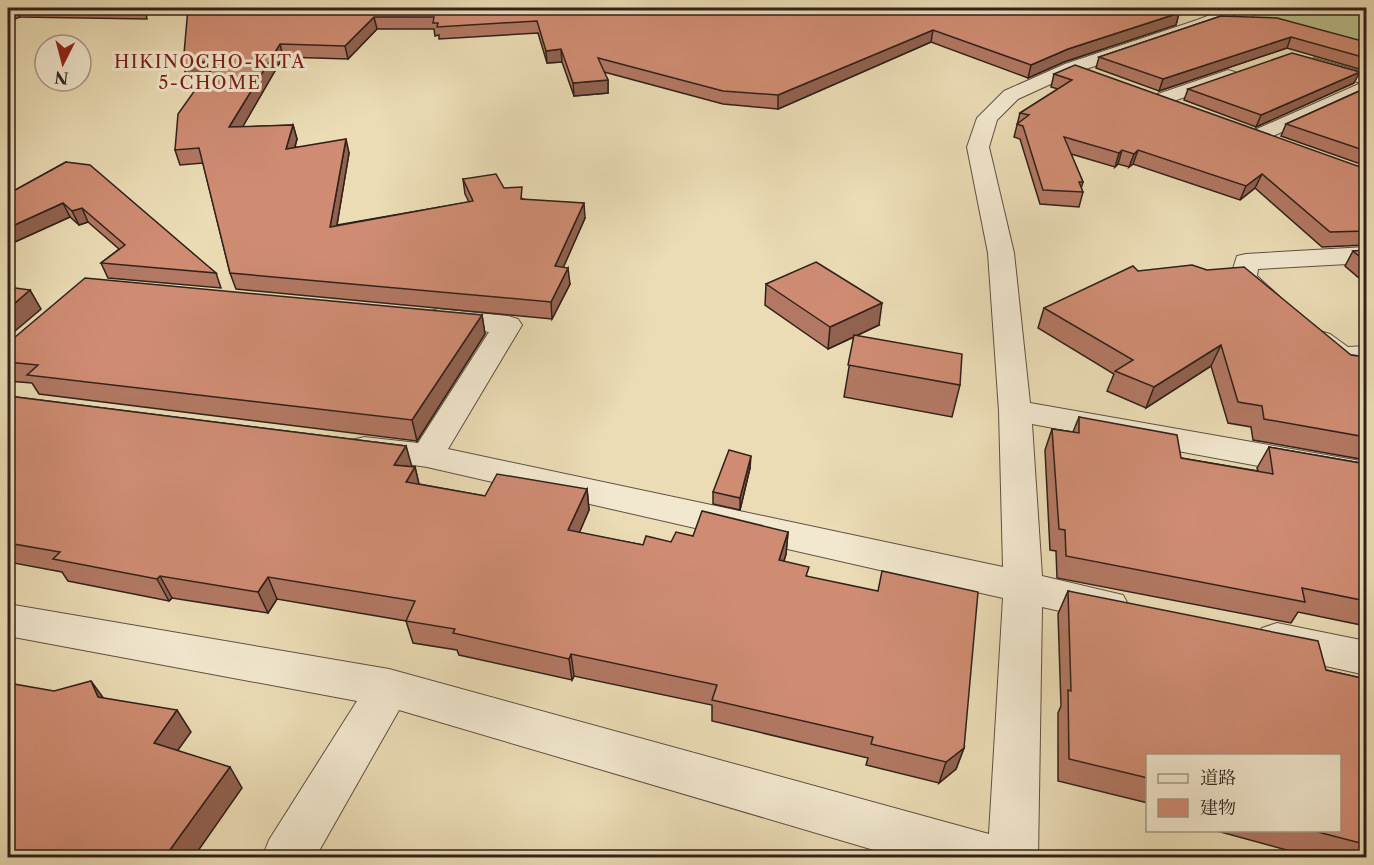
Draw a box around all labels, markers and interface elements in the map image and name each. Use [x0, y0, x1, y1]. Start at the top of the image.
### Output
north arrow [33, 33, 93, 93]
district label: HIKINOCHO-KITA 5-CHOME [114, 51, 306, 94]
text: N [53, 67, 69, 89]
legend [1146, 754, 1341, 832]
text: 道路 [1200, 767, 1236, 789]
text: 建物 [1200, 797, 1236, 819]

